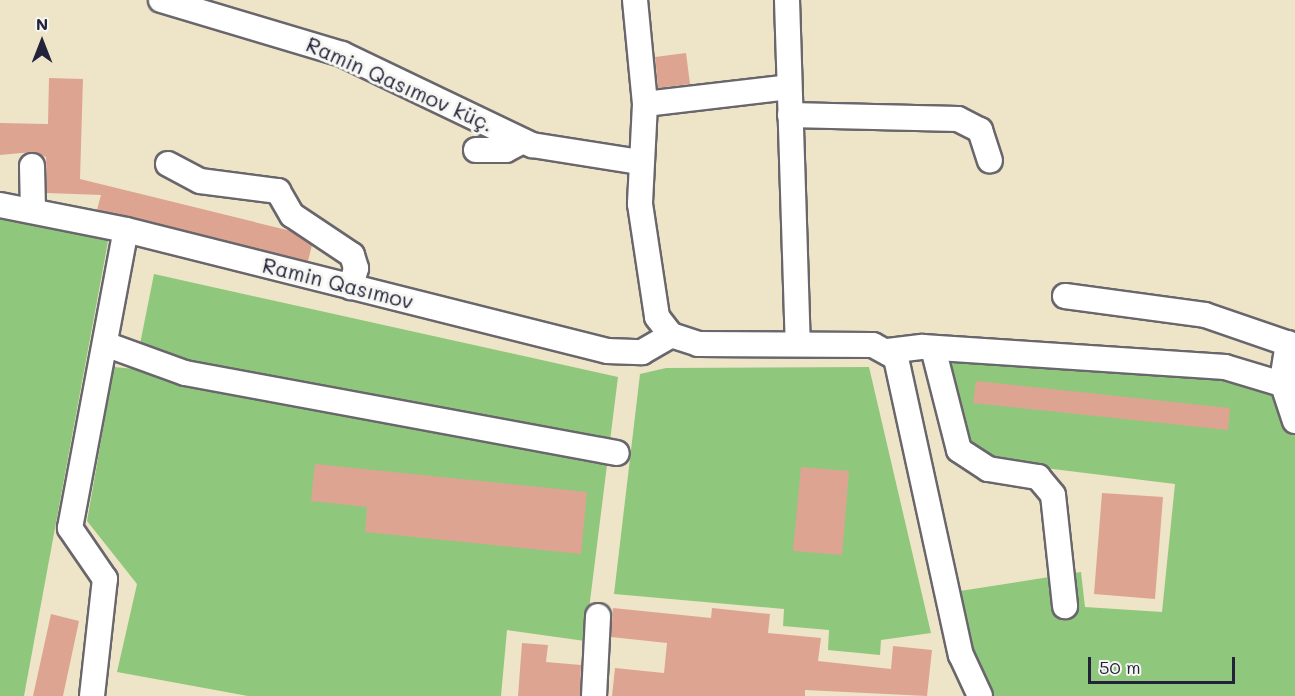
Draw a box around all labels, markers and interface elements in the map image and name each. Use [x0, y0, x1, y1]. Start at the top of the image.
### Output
north arrow [12, 12, 72, 72]
text: N [36, 13, 48, 34]
street label: Ramin Qasımov küç. [302, 31, 498, 137]
street label: Ramin Qasımov [260, 252, 416, 314]
scale bar [1091, 645, 1238, 683]
text: 50 m [1099, 655, 1141, 679]

